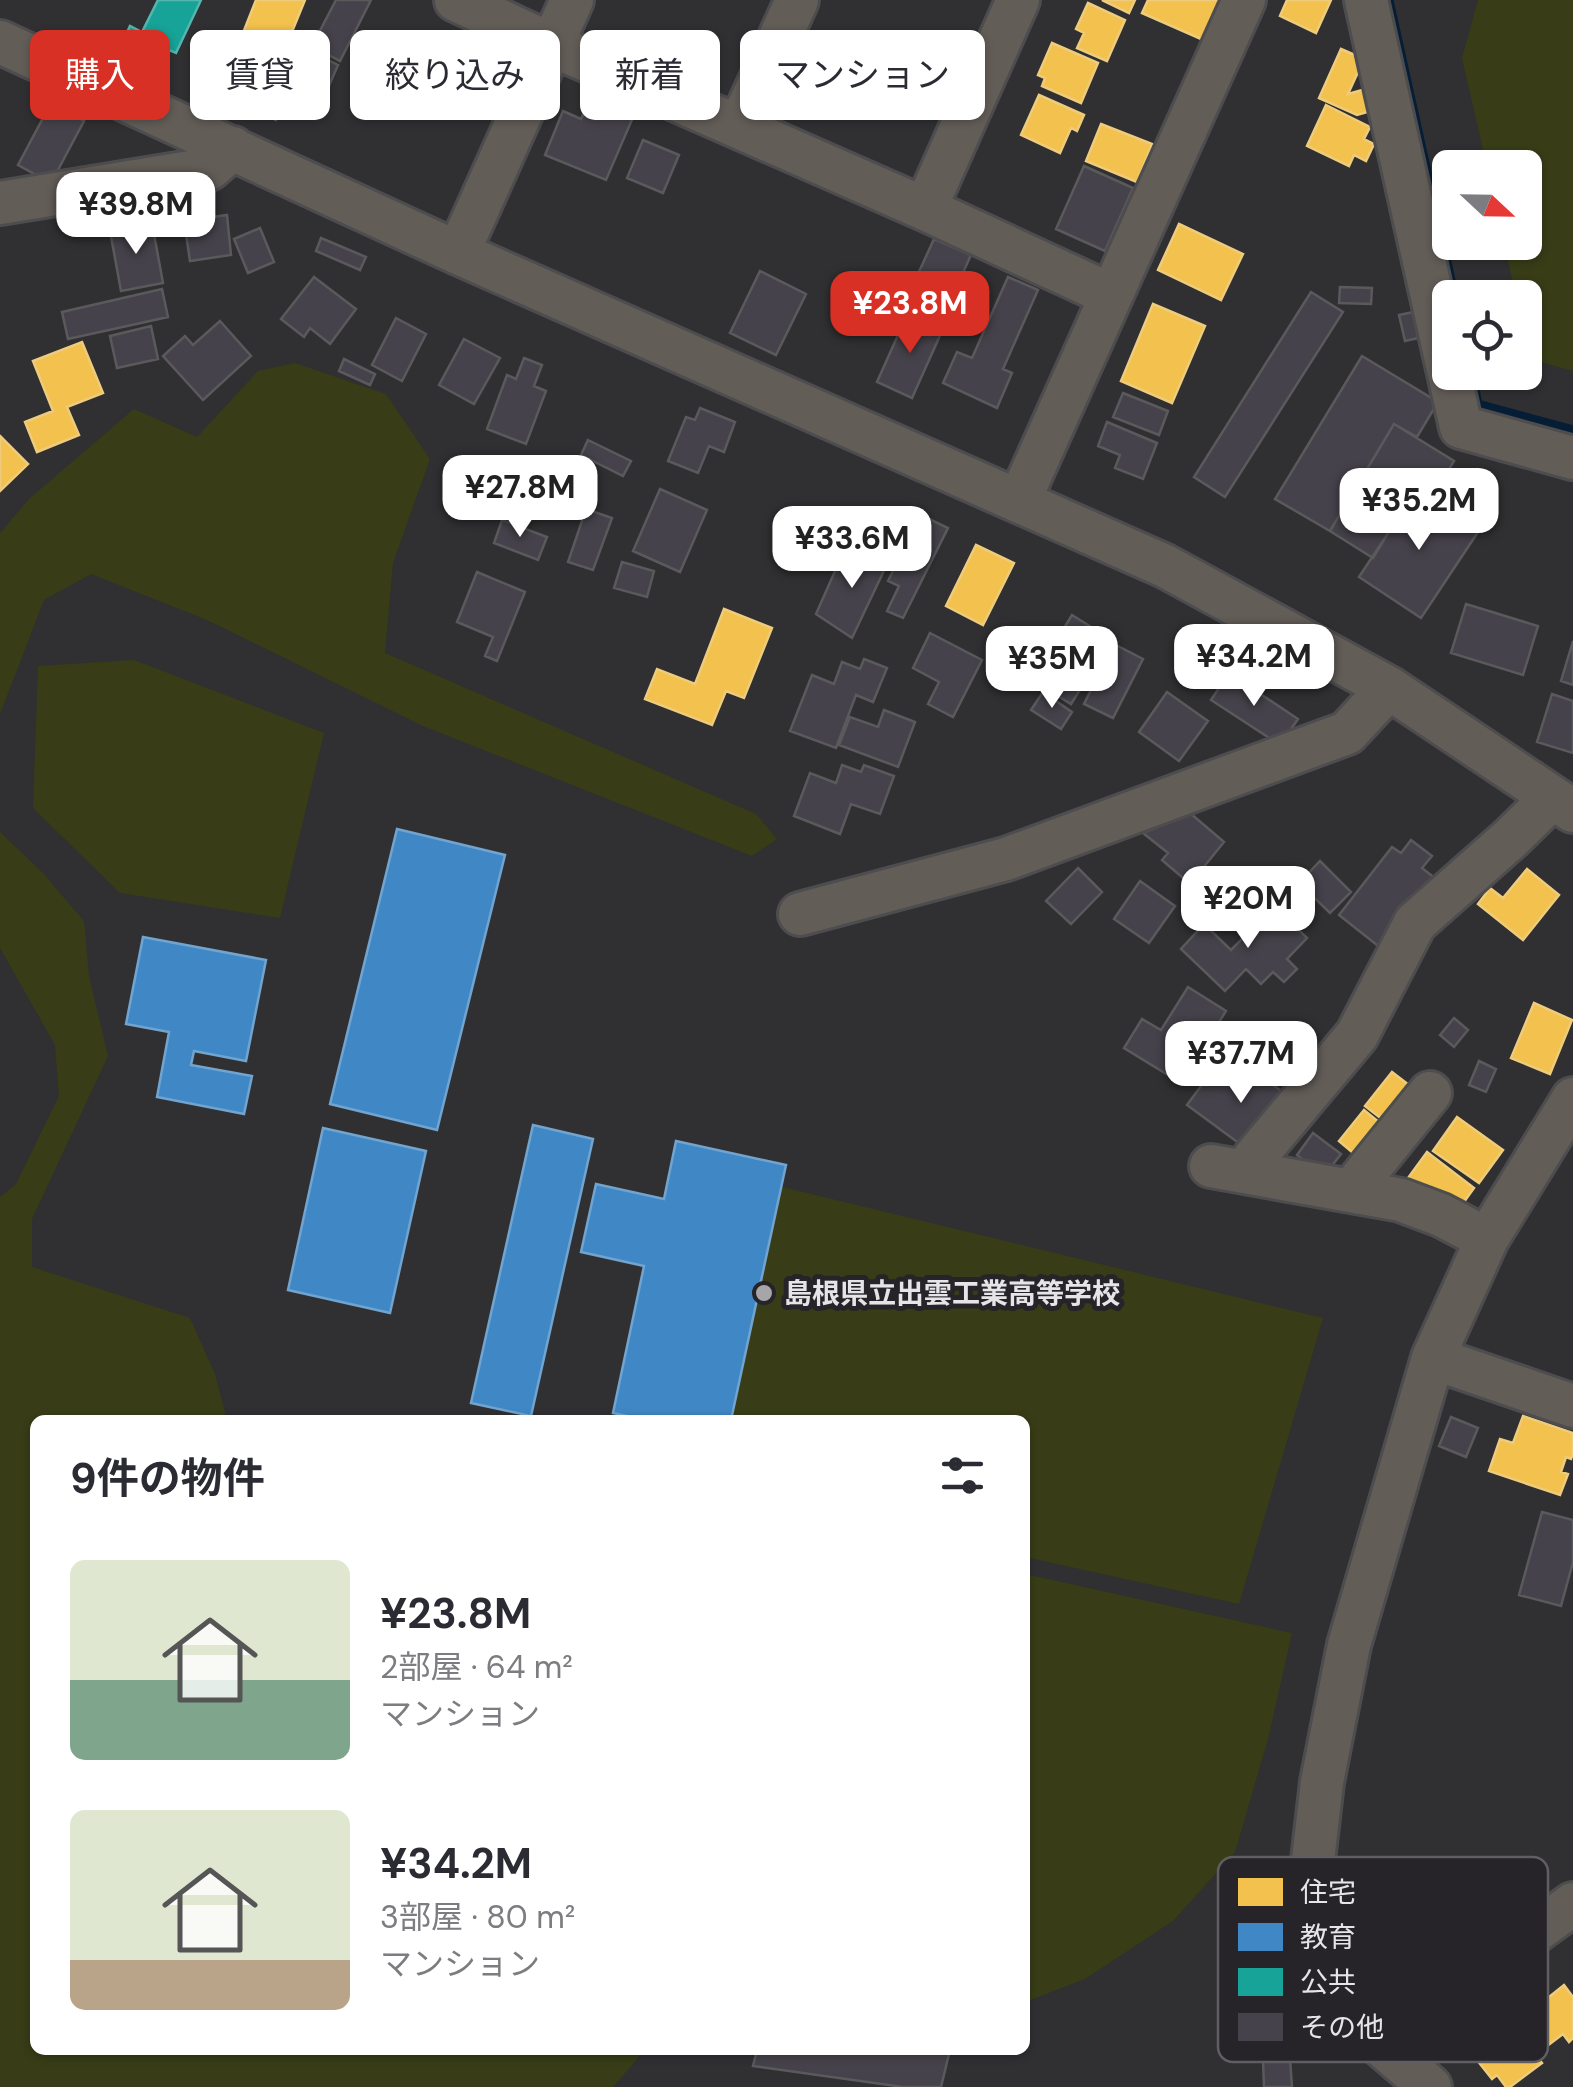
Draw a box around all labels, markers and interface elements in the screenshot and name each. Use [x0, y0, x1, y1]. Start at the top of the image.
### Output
chip: 購入 [30, 30, 170, 120]
chip: 賃貸 [190, 30, 330, 120]
chip: 絞り込み [350, 30, 560, 120]
chip: 新着 [580, 30, 720, 120]
chip: マンション [740, 30, 985, 120]
north arrow [1432, 150, 1542, 260]
map controls [1432, 150, 1542, 390]
pin: ¥39.8M [55, 172, 217, 257]
text: ¥39.8M [78, 183, 194, 225]
pin: ¥23.8M [829, 271, 991, 356]
button: locate [1432, 280, 1542, 390]
text: ¥23.8M [852, 282, 968, 324]
pin: ¥27.8M [439, 455, 601, 540]
text: ¥27.8M [465, 466, 575, 508]
pin: ¥35.2M [1338, 468, 1500, 553]
text: ¥35.2M [1362, 479, 1476, 521]
pin: ¥33.6M [771, 506, 933, 591]
text: ¥33.6M [794, 517, 910, 559]
pin: ¥34.2M [1173, 624, 1335, 709]
pin: ¥35M [993, 626, 1111, 711]
text: ¥34.2M [1196, 635, 1312, 677]
text: ¥35M [1008, 637, 1096, 679]
pin: ¥20M [1189, 866, 1307, 951]
text: ¥20M [1203, 877, 1293, 919]
pin: ¥37.7M [1160, 1021, 1322, 1106]
text: ¥37.7M [1187, 1032, 1295, 1074]
place label: 島根県立出雲工業高等学校 [784, 1275, 1120, 1312]
marker: 島根県立出雲工業高等学校 [753, 1282, 775, 1304]
icon: filters [935, 1448, 990, 1503]
text: 9件の物件 [70, 1451, 265, 1506]
text: ¥23.8M [380, 1586, 531, 1641]
icon: home [150, 1600, 270, 1720]
text: 2部屋 · 64 m² [380, 1646, 573, 1688]
text: マンション [380, 1693, 540, 1735]
text: ¥34.2M [380, 1836, 532, 1891]
icon: home [150, 1850, 270, 1970]
legend [1218, 1857, 1548, 2062]
text: 住宅 [1300, 1874, 1356, 1911]
text: 3部屋 · 80 m² [380, 1896, 575, 1938]
text: 教育 [1300, 1919, 1356, 1956]
text: マンション [380, 1943, 540, 1985]
text: 公共 [1300, 1964, 1356, 2001]
text: その他 [1300, 2009, 1384, 2046]

